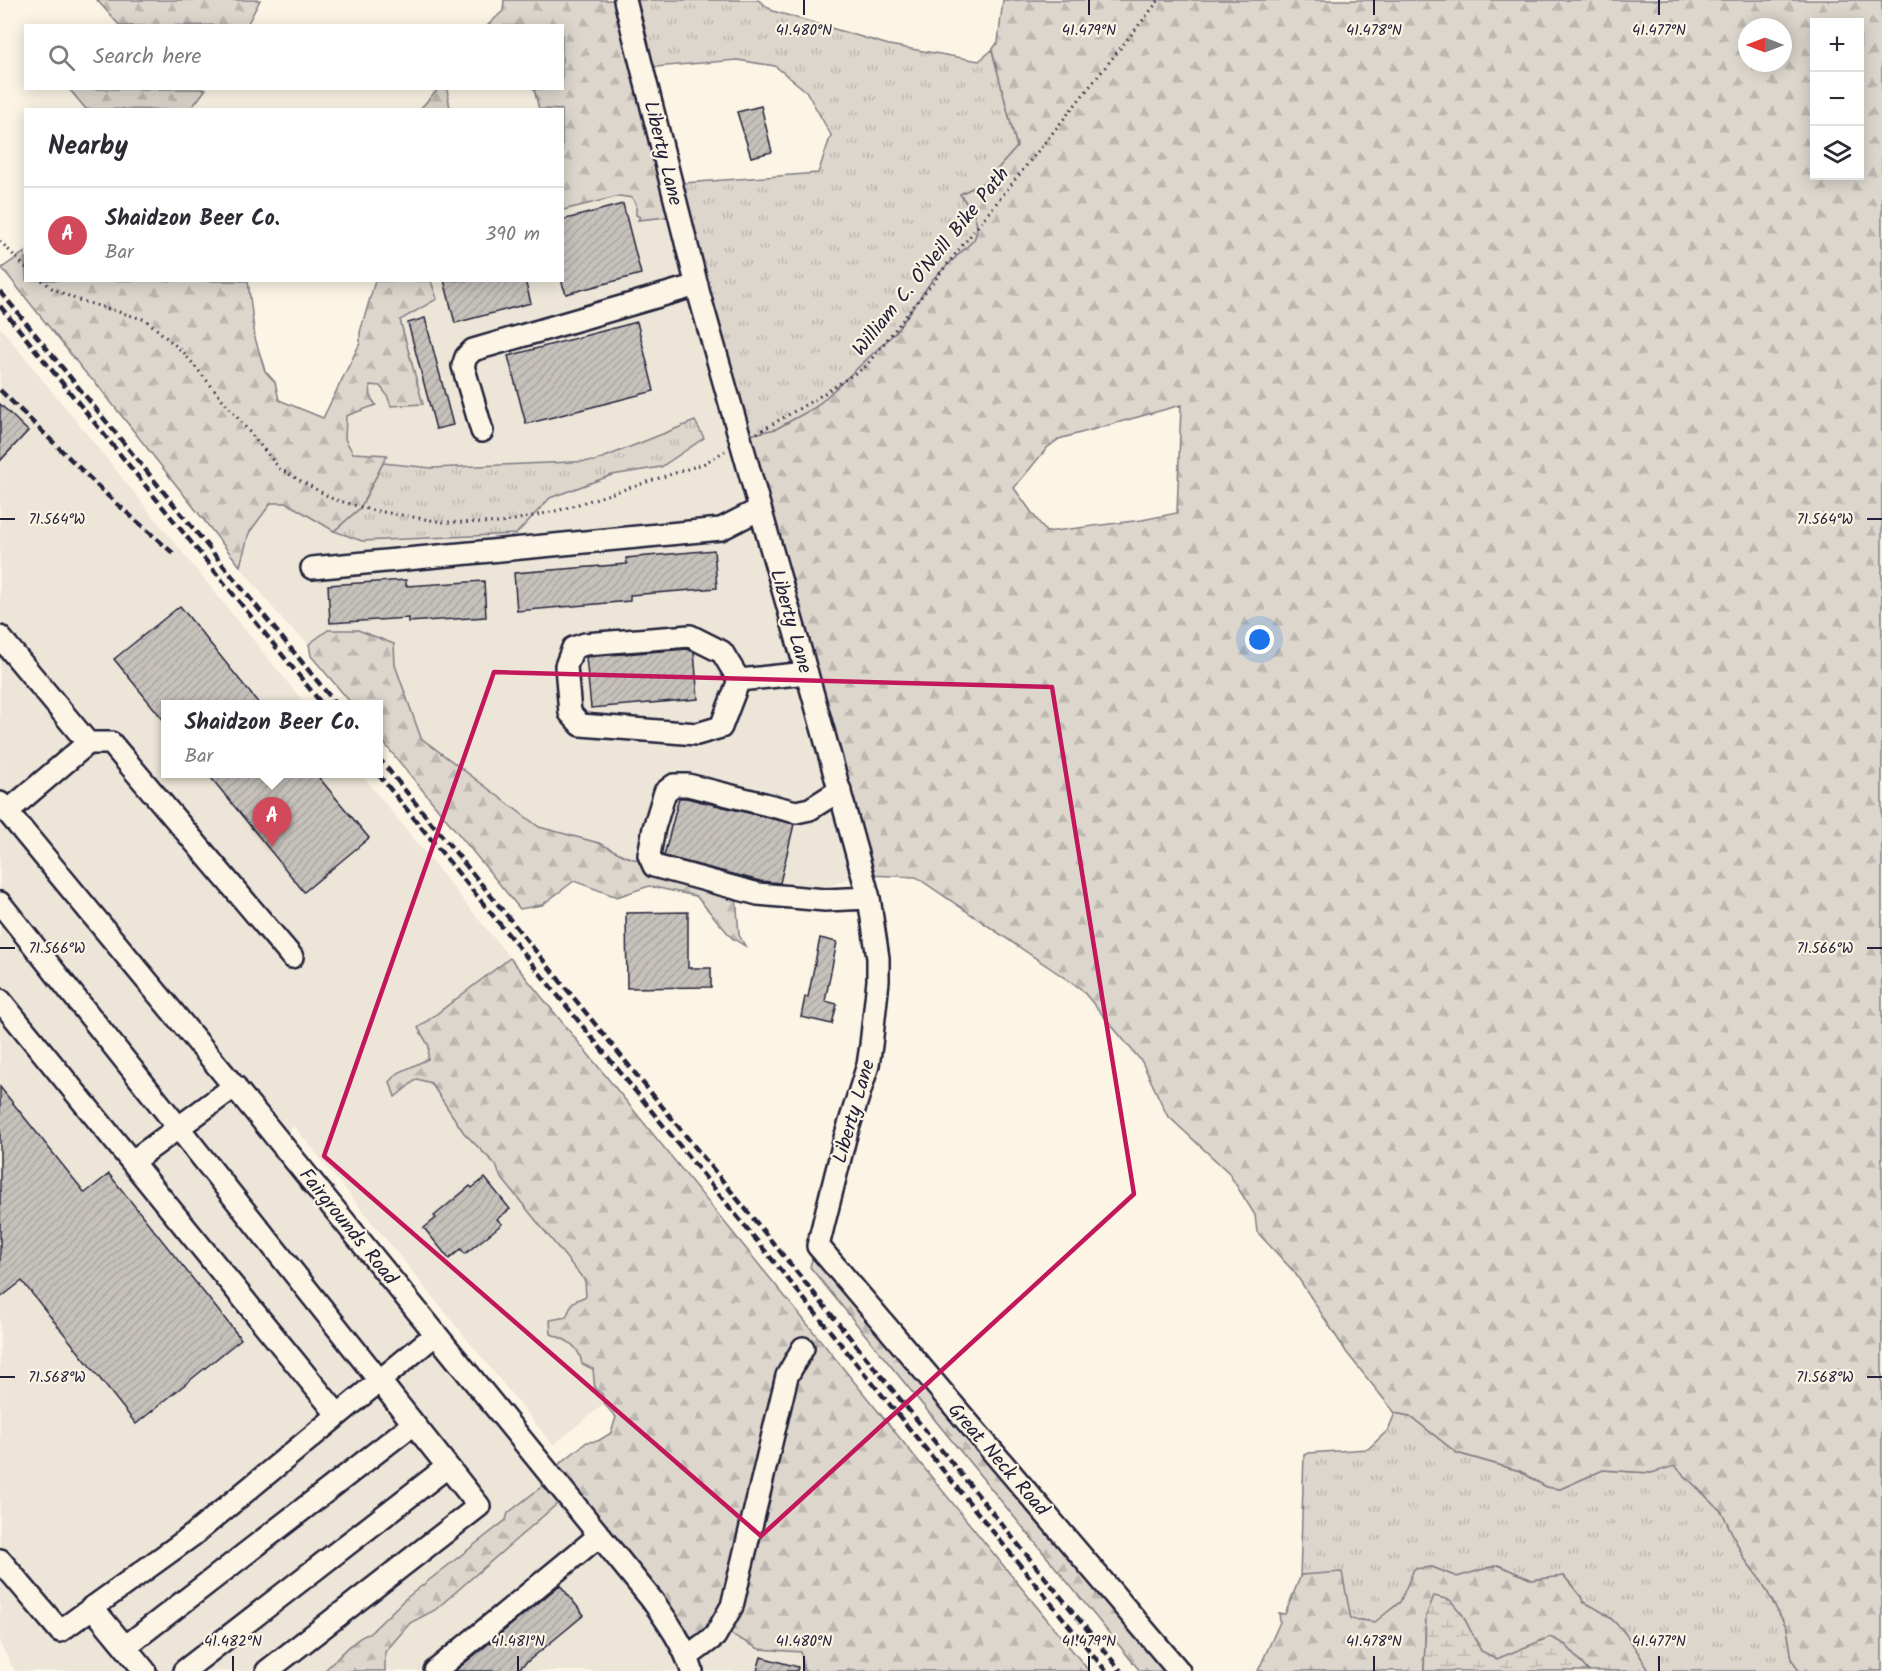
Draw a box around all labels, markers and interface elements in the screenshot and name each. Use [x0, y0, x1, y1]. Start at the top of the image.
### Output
north arrow [1738, 18, 1792, 72]
map controls [1810, 18, 1864, 180]
button: + [1810, 18, 1864, 72]
text: 41.480°N [776, 19, 832, 43]
text: 41.479°N [1062, 19, 1116, 43]
text: 41.478°N [1346, 19, 1402, 43]
text: 41.477°N [1632, 19, 1686, 43]
search box [24, 24, 564, 90]
text: Search here [93, 40, 201, 75]
icon: search [45, 41, 78, 74]
button: − [1810, 72, 1864, 126]
street label: Liberty Lane [634, 98, 691, 209]
text: Nearby [48, 126, 128, 168]
button: layers [1810, 126, 1864, 180]
street label: William C. O'Neill Bike Path [845, 161, 1018, 364]
text: Shaidzon Beer Co. [105, 202, 280, 237]
text: A [61, 219, 74, 251]
text: 390 m [485, 219, 540, 251]
text: Bar [105, 237, 134, 269]
text: 71.564°W [29, 508, 86, 532]
text: 71.564°W [1797, 508, 1854, 532]
street label: Liberty Lane [760, 566, 820, 677]
your location [1245, 625, 1274, 654]
popup [161, 700, 383, 778]
text: Shaidzon Beer Co. [184, 706, 360, 741]
text: Bar [184, 741, 213, 773]
pin: A [252, 798, 292, 847]
text: 71.566°W [29, 937, 86, 961]
text: 71.566°W [1797, 937, 1854, 961]
street label: Liberty Lane [825, 1056, 885, 1167]
street label: Fairgrounds Road [290, 1162, 406, 1294]
text: 71.568°W [28, 1366, 86, 1390]
text: 71.568°W [1796, 1366, 1854, 1390]
street label: Great Neck Road [939, 1396, 1057, 1525]
text: 41.482°N [204, 1630, 262, 1654]
text: 41.481°N [491, 1630, 545, 1654]
text: 41.480°N [776, 1630, 832, 1654]
text: 41.479°N [1062, 1630, 1116, 1654]
text: 41.478°N [1346, 1630, 1402, 1654]
text: 41.477°N [1632, 1630, 1686, 1654]

